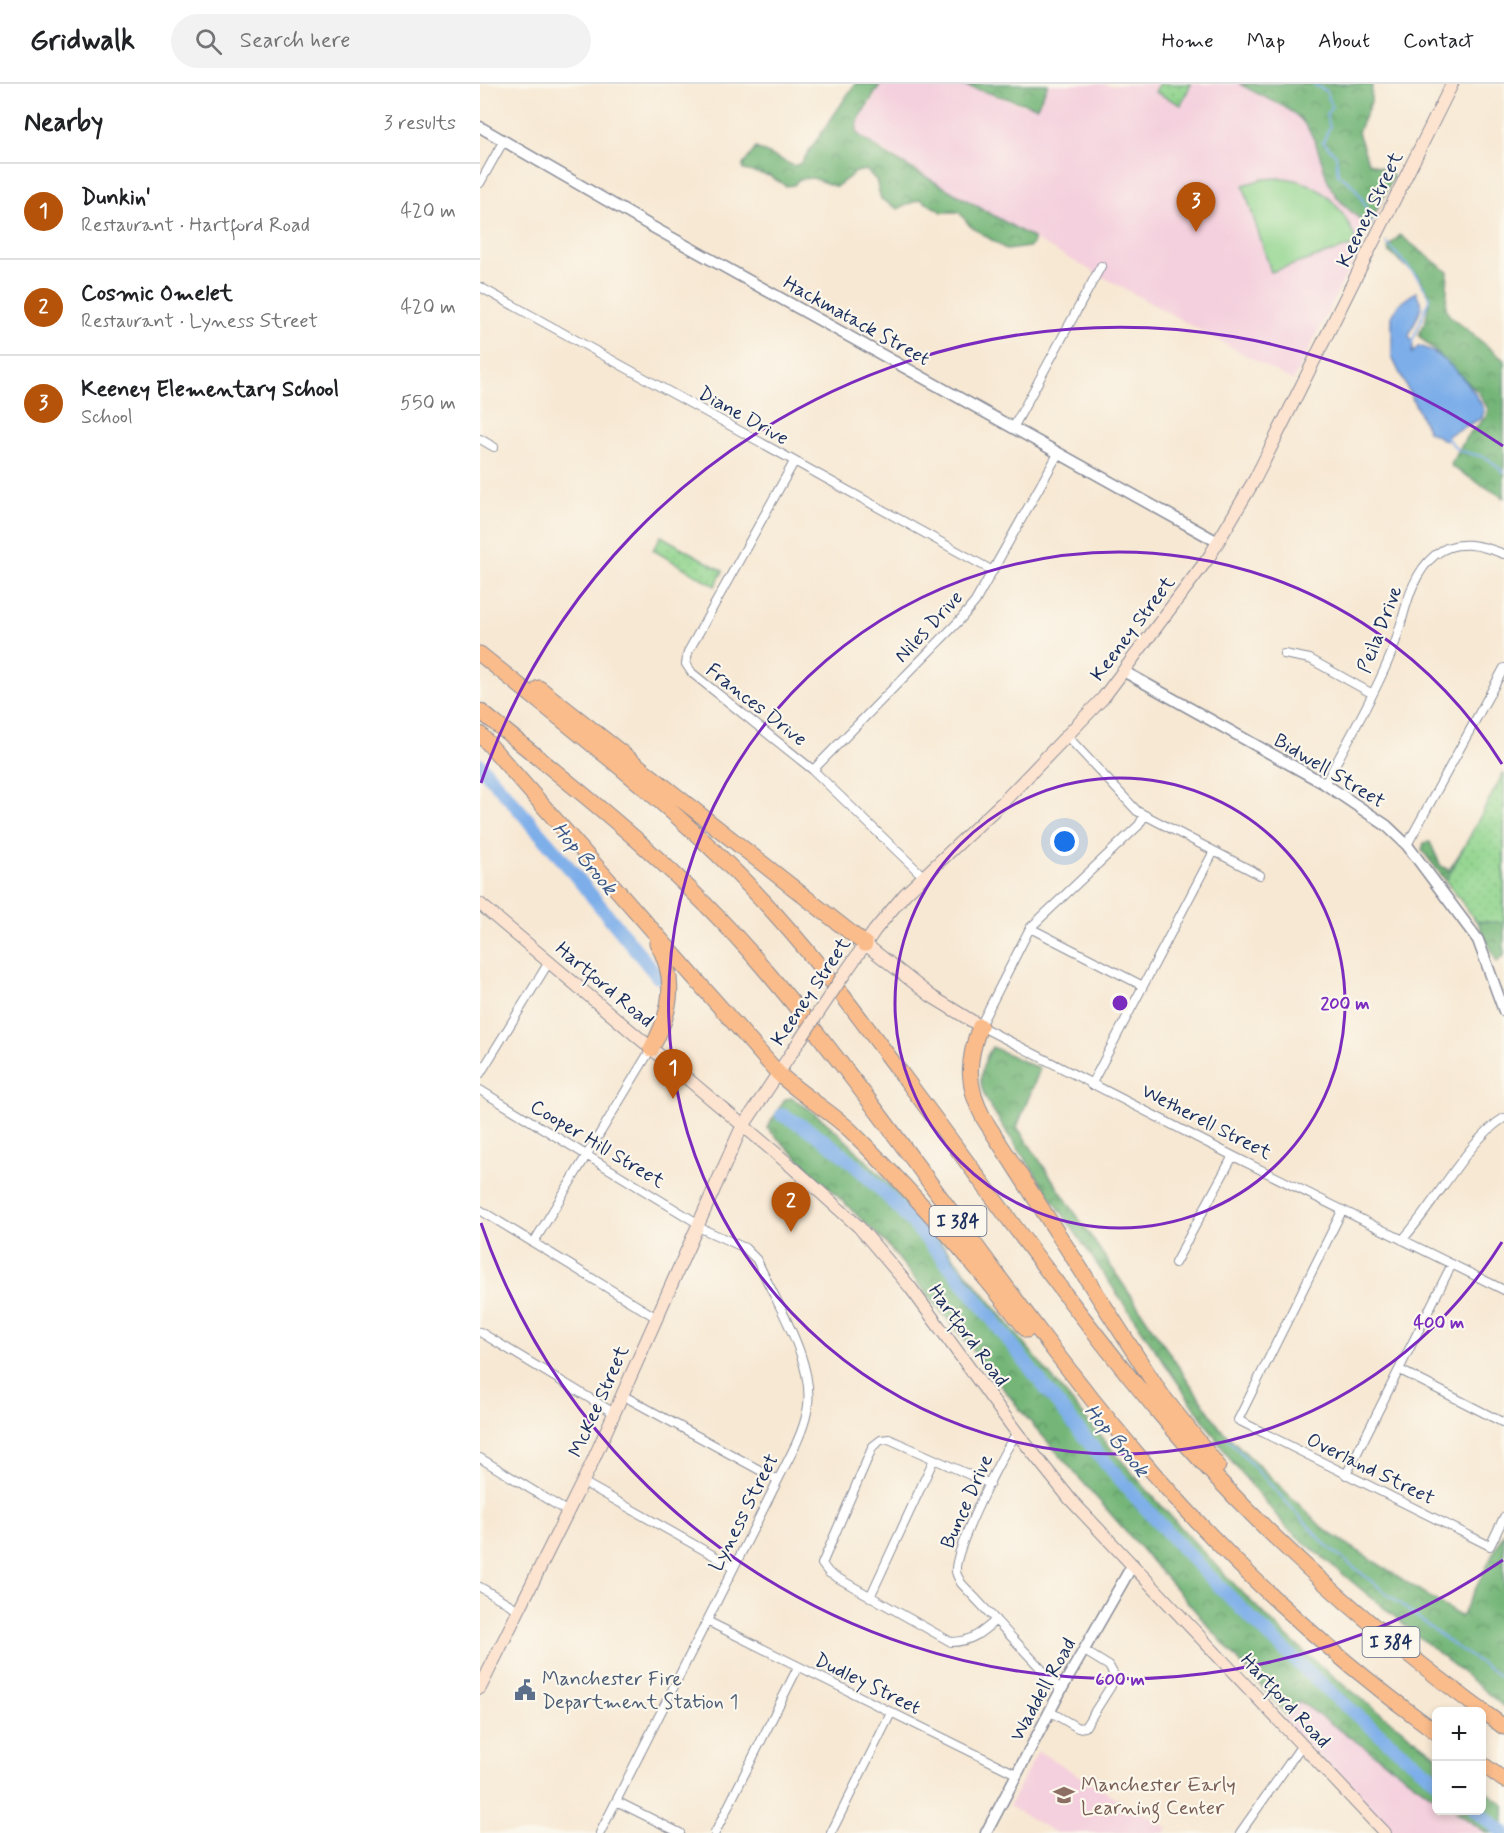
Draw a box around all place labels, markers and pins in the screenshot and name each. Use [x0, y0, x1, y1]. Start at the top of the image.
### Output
pin: 3 [1176, 182, 1216, 232]
centre of rings [1110, 993, 1130, 1013]
pin: 1 [654, 1050, 692, 1099]
pin: 2 [772, 1182, 810, 1232]
place label: Manchester Fire Department Station 1 [542, 1666, 739, 1716]
public building icon: Manchester Fire Department Station 1 [513, 1678, 537, 1702]
place label: Manchester Early Learning Center [1081, 1772, 1236, 1824]
school or university icon: Manchester Early Learning Center [1052, 1783, 1076, 1807]

